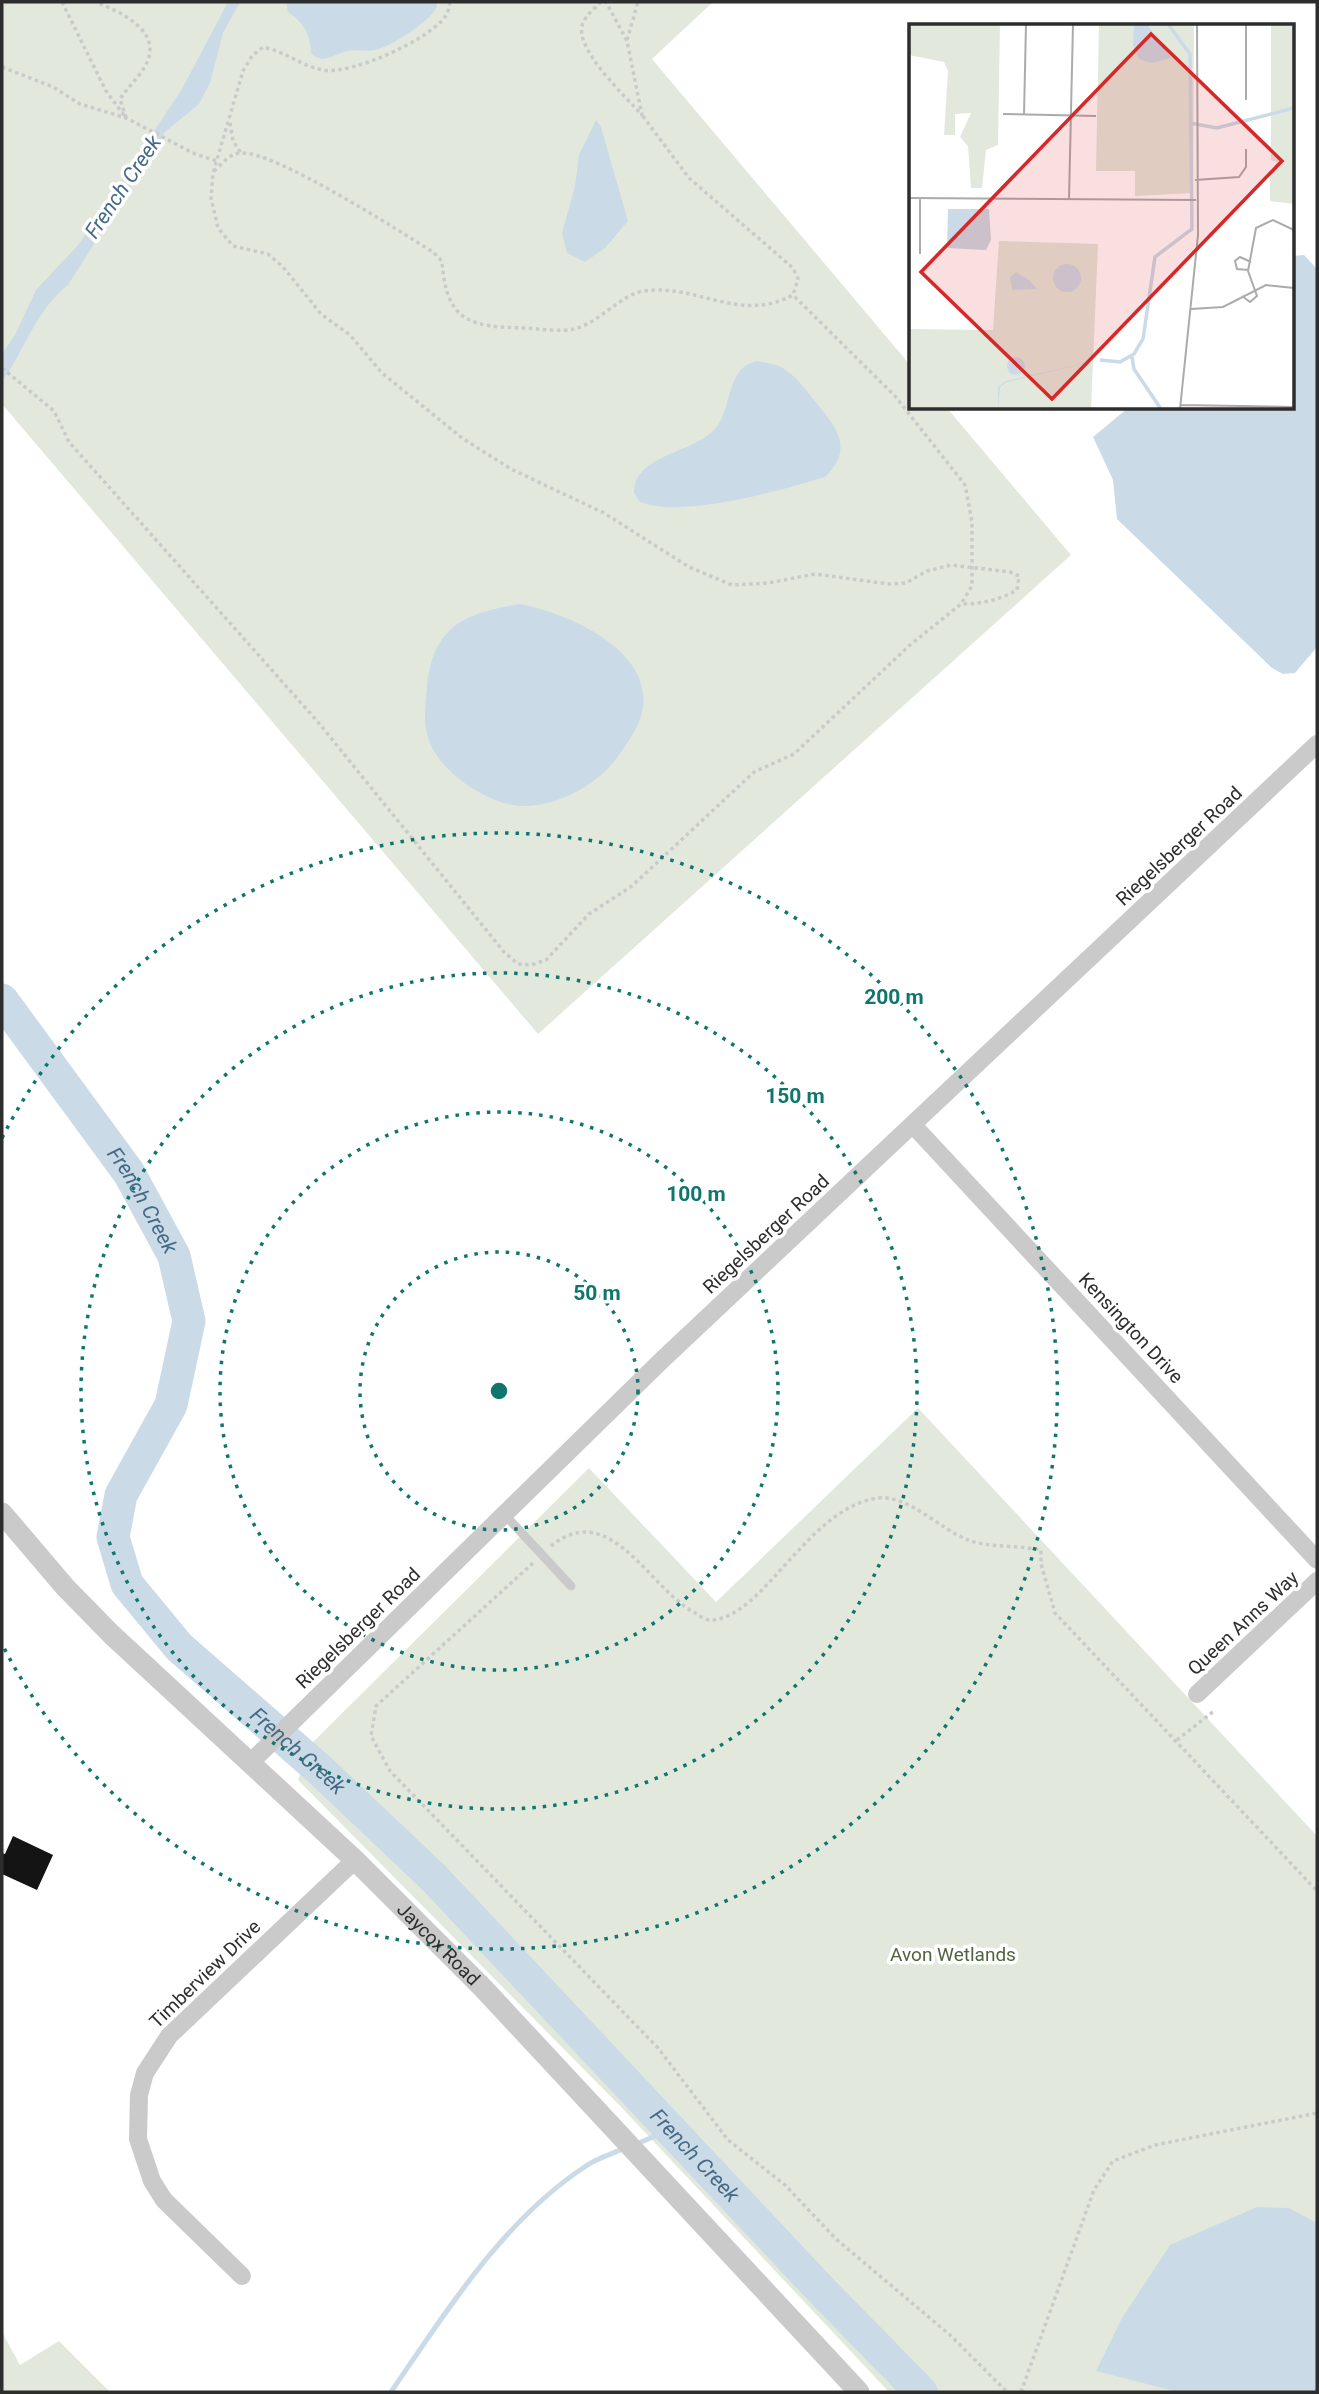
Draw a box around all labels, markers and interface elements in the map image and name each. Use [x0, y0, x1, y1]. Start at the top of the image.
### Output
inset map [909, 24, 1294, 410]
water label: French Creek [80, 131, 167, 243]
street label: Riegelsberger Road [1111, 782, 1247, 910]
text: 200 m [864, 985, 924, 1009]
text: 150 m [765, 1084, 825, 1108]
water label: French Creek [102, 1143, 183, 1258]
street label: Riegelsberger Road [698, 1170, 834, 1298]
text: 100 m [666, 1182, 726, 1206]
street label: Kensington Drive [1074, 1268, 1188, 1388]
text: 50 m [573, 1281, 621, 1305]
centre of rings [487, 1379, 511, 1403]
street label: Riegelsberger Road [291, 1563, 425, 1693]
street label: Queen Anns Way [1183, 1566, 1303, 1680]
water label: French Creek [245, 1703, 351, 1800]
street label: Jaycox Road [392, 1897, 485, 1990]
street label: Timberview Drive [145, 1915, 265, 2033]
park label: Avon Wetlands [890, 1943, 1016, 1966]
water label: French Creek [645, 2104, 745, 2208]

